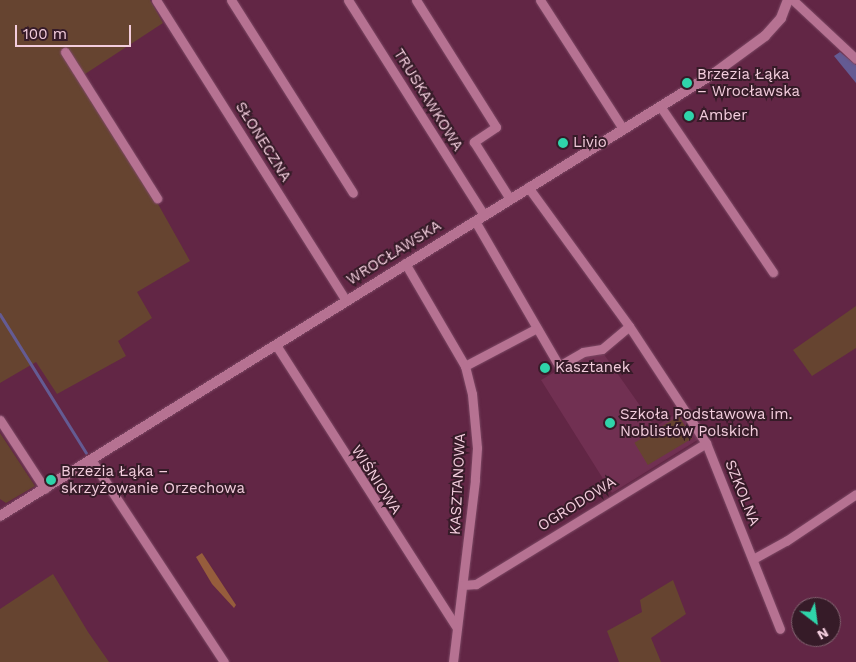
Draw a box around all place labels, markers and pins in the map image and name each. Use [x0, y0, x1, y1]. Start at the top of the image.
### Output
place label: Brzezia Łąka – Wrocławska [697, 65, 800, 100]
marker: Brzezia Łąka – Wrocławska [681, 77, 693, 89]
place label: Amber [699, 107, 747, 125]
marker: Amber [683, 110, 695, 122]
place label: Livio [573, 134, 607, 152]
marker: Livio [557, 137, 569, 149]
place label: Kasztanek [555, 359, 630, 377]
marker: Kasztanek [539, 362, 551, 374]
place label: Szkoła Podstawowa im. Noblistów Polskich [620, 405, 793, 440]
marker: Szkoła Podstawowa im. Noblistów Polskich [604, 417, 616, 429]
place label: Brzezia Łąka – skrzyżowanie Orzechowa [61, 462, 245, 497]
marker: Brzezia Łąka – skrzyżowanie Orzechowa [45, 474, 57, 486]

